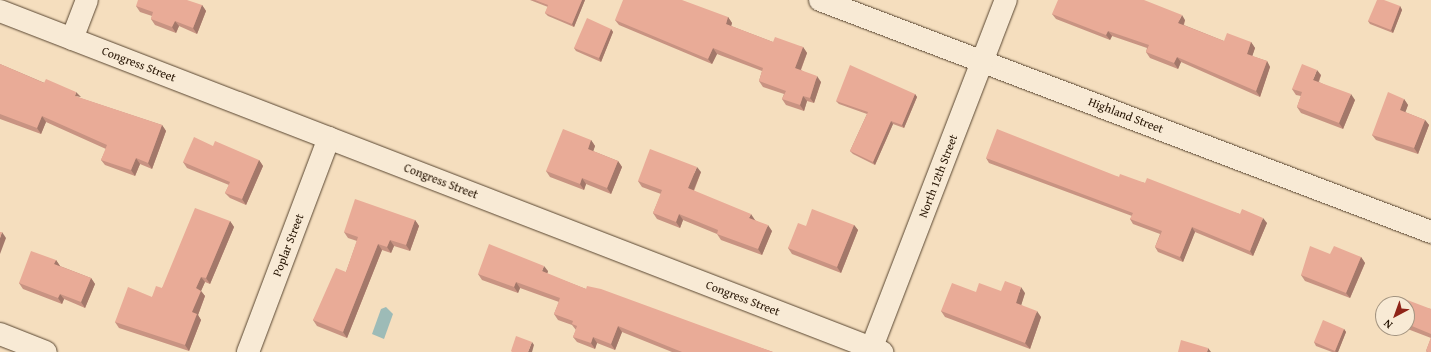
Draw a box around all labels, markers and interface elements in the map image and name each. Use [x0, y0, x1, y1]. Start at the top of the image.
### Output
street label: Congress Street [100, 43, 178, 85]
street label: Highland Street [1086, 94, 1166, 136]
street label: North 12th Street [915, 132, 961, 220]
street label: Congress Street [402, 160, 480, 202]
street label: Poplar Street [269, 212, 307, 278]
street label: Congress Street [704, 277, 782, 319]
north arrow [1375, 296, 1415, 336]
text: N [1380, 316, 1396, 333]

